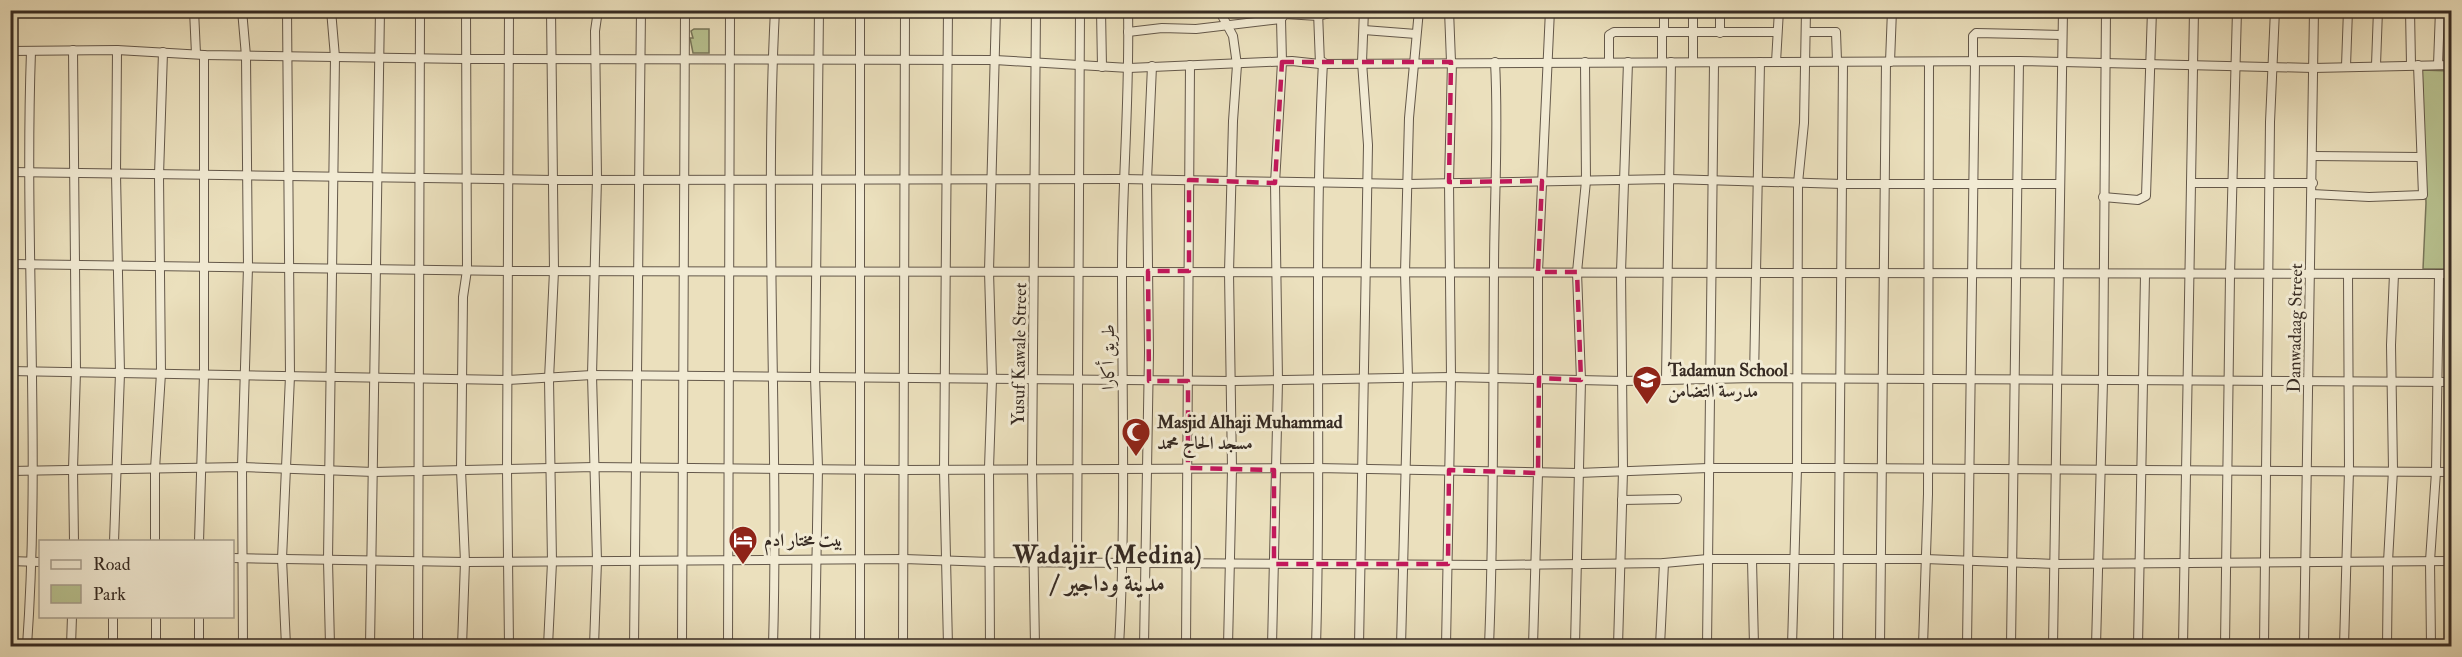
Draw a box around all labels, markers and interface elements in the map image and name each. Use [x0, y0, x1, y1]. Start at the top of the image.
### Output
street label: Danwadaag Street [2283, 263, 2308, 393]
street label: Yusuf Kawale Street [1007, 282, 1032, 426]
street label: طريق أكارا [1095, 324, 1120, 390]
place label: Tadamun School مدرسة التضامن [1667, 359, 1788, 403]
school or university icon: Tadamun School مدرسة التضامن [1631, 364, 1663, 406]
place label: Masjid Alhaji Muhammad مسجد الحاج محمد [1156, 411, 1343, 459]
mosque icon: Masjid Alhaji Muhammad مسجد الحاج محمد [1120, 416, 1152, 458]
hotel icon: بيت مختار ادم [727, 524, 759, 566]
place label: بيت مختار ادم [764, 529, 843, 556]
legend [39, 540, 234, 618]
district label: Wadajir (Medina) / مدينة وداجير [1012, 540, 1203, 599]
text: Road [93, 553, 131, 576]
text: Park [93, 583, 126, 606]

